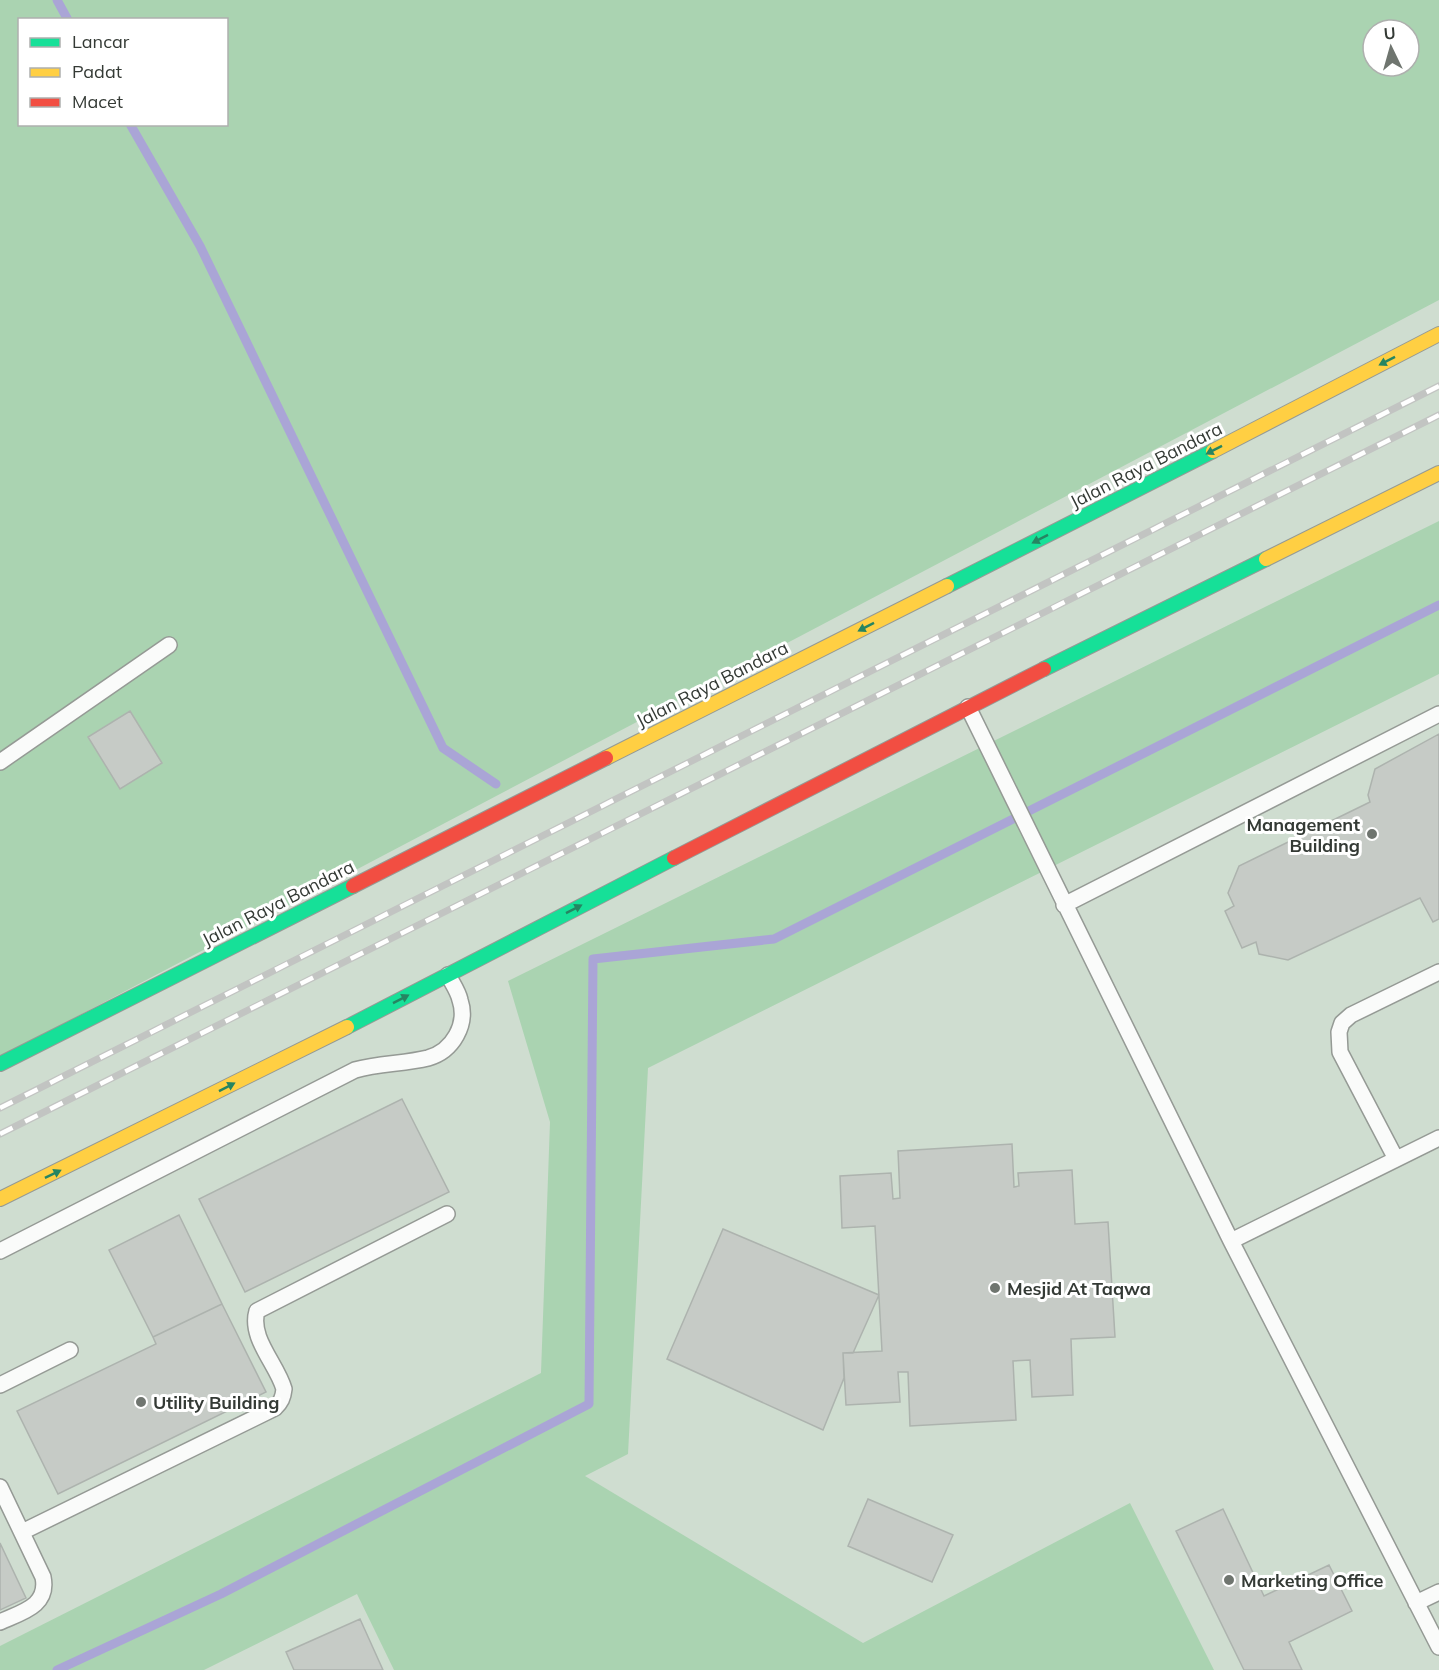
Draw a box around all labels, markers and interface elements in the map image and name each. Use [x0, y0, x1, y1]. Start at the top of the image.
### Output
legend [18, 18, 228, 126]
north arrow [1361, 18, 1421, 78]
text: U [1383, 23, 1396, 44]
text: Lancar [72, 30, 130, 53]
text: Padat [72, 60, 122, 83]
text: Macet [72, 90, 123, 113]
one-way arrow [1378, 356, 1395, 366]
street label: Jalan Raya Bandara [1066, 417, 1226, 513]
one-way arrow [1205, 445, 1222, 455]
one-way arrow [1031, 534, 1048, 544]
one-way arrow [857, 621, 875, 631]
street label: Jalan Raya Bandara [632, 636, 792, 732]
place label: Management Building [1246, 813, 1360, 857]
marker: Management Building [1365, 827, 1379, 841]
street label: Jalan Raya Bandara [198, 855, 358, 951]
one-way arrow [566, 905, 583, 914]
one-way arrow [393, 994, 410, 1004]
one-way arrow [219, 1082, 236, 1092]
one-way arrow [44, 1170, 61, 1179]
place label: Mesjid At Taqwa [1007, 1277, 1151, 1300]
marker: Mesjid At Taqwa [988, 1281, 1002, 1295]
place label: Utility Building [153, 1391, 279, 1414]
marker: Utility Building [134, 1395, 148, 1409]
place label: Marketing Office [1241, 1569, 1384, 1592]
marker: Marketing Office [1222, 1573, 1236, 1587]

